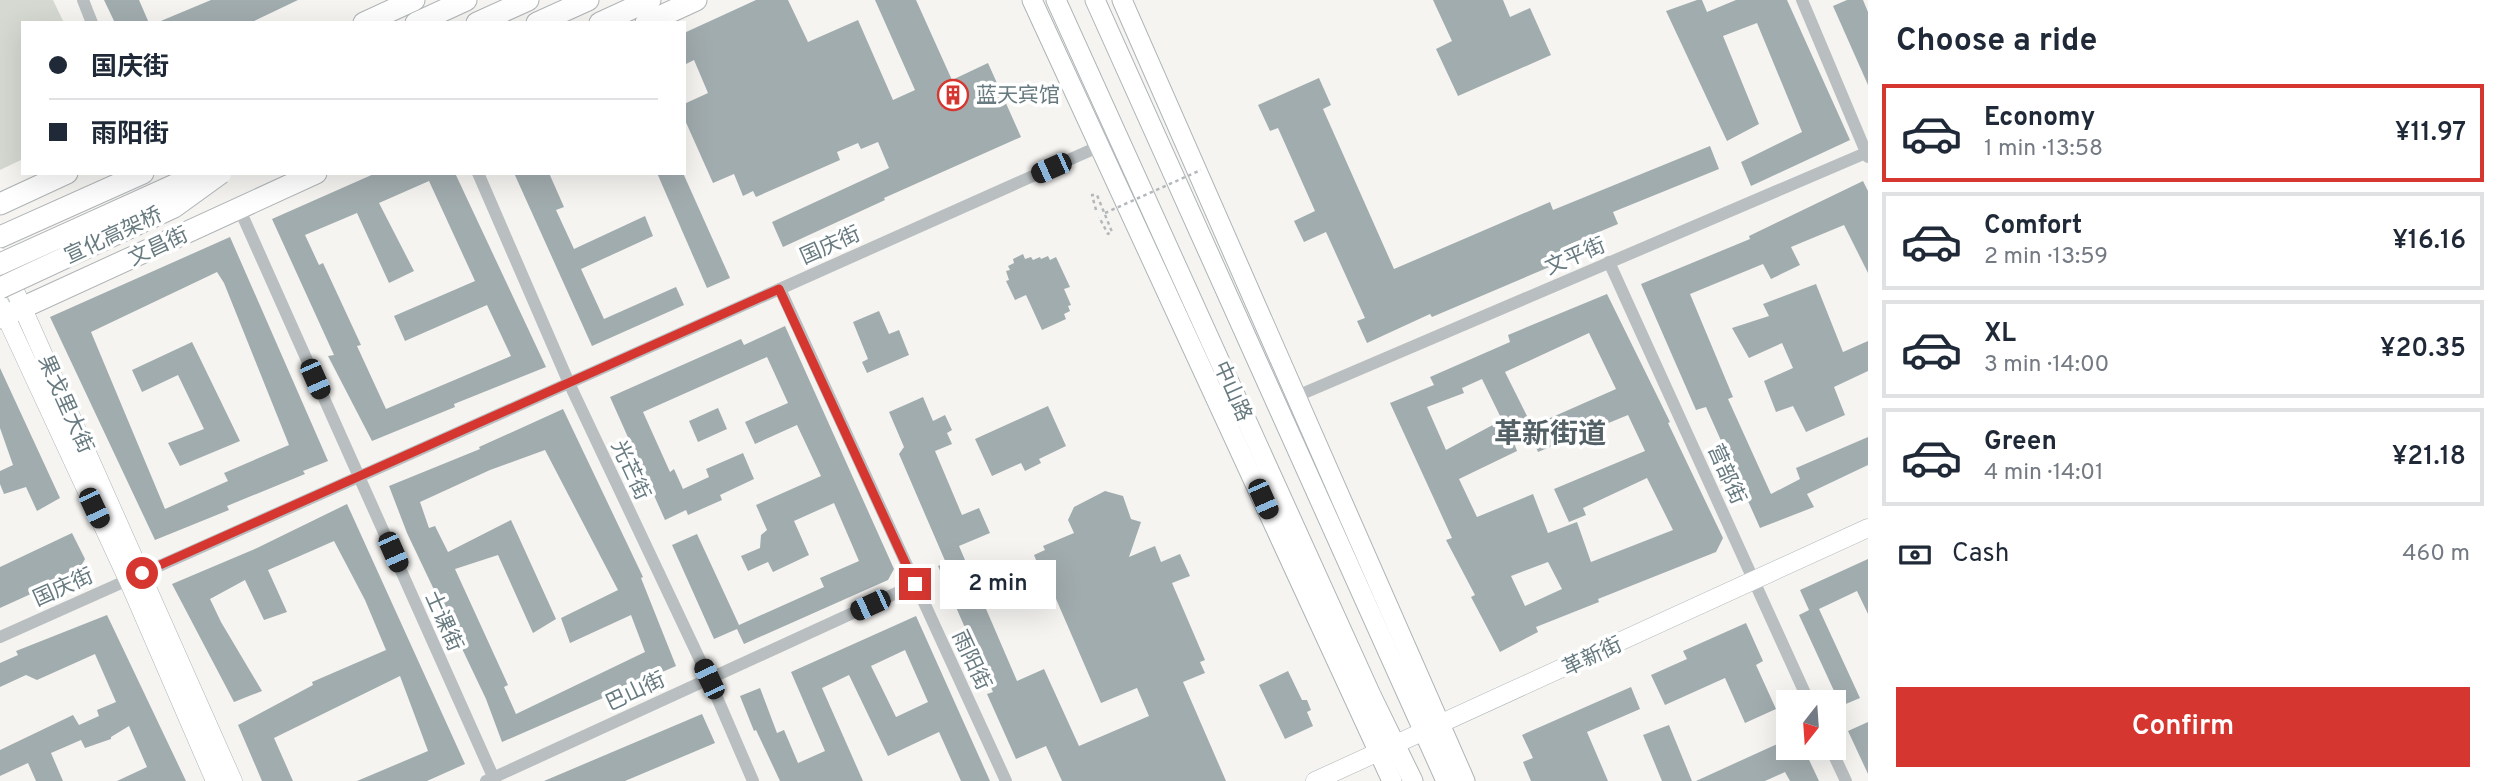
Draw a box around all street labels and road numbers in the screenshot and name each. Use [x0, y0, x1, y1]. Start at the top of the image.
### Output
street label: 宣化高架桥 [60, 202, 167, 271]
street label: 国庆街 [796, 221, 865, 272]
street label: 文昌街 [124, 222, 193, 273]
street label: 文平街 [1541, 233, 1610, 282]
street label: 果戈里大街 [31, 351, 98, 458]
street label: 中山路 [1206, 357, 1257, 426]
street label: 光芒街 [604, 436, 655, 505]
street label: 营部街 [1700, 440, 1751, 509]
street label: 国庆街 [29, 563, 98, 614]
street label: 士课街 [417, 587, 468, 656]
street label: 雨阳街 [945, 626, 996, 695]
street label: 革新街 [1558, 632, 1627, 683]
street label: 巴山街 [601, 667, 670, 718]

